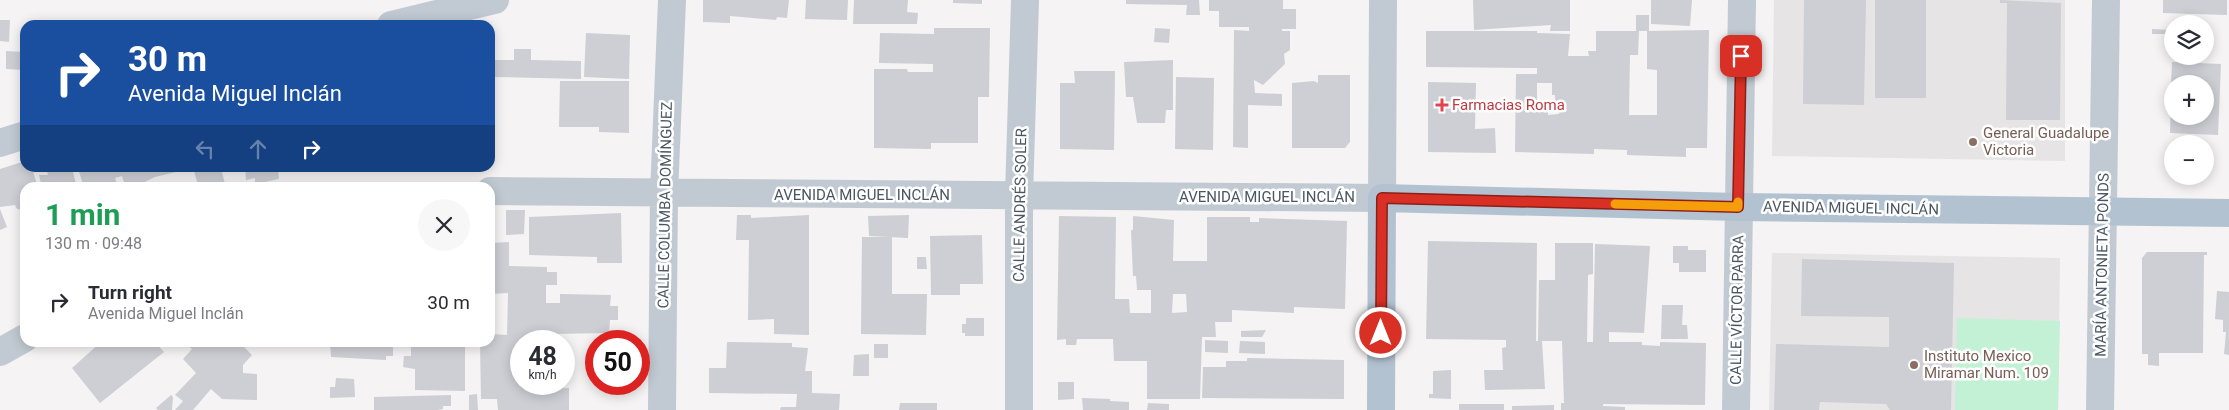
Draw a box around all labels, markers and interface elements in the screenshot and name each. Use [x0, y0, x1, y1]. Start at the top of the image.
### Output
map controls [2164, 15, 2214, 185]
button: layers [2164, 15, 2214, 65]
pin [1720, 35, 1762, 77]
text: 30 m [128, 39, 207, 80]
icon: right [45, 40, 110, 105]
icon: arrive [1727, 42, 1755, 70]
button: + [2164, 75, 2214, 125]
text: Avenida Miguel Inclán [128, 81, 342, 106]
place label: Farmacias Roma [1452, 96, 1565, 114]
marker: Farmacias Roma [1436, 99, 1448, 111]
street label: CALLE COLUMBA DOMÍNGUEZ [654, 101, 676, 309]
place label: General Guadalupe Victoria [1983, 124, 2109, 159]
street label: CALLE ANDRÉS SOLER [1010, 128, 1030, 282]
icon: left [191, 135, 219, 163]
icon: ahead [244, 135, 272, 163]
icon: right [297, 135, 325, 163]
button: − [2164, 135, 2214, 185]
marker: General Guadalupe Victoria [1967, 136, 1979, 148]
street label: MARÍA ANTONIETA PONDS [2091, 173, 2113, 357]
street label: AVENIDA MIGUEL INCLÁN [774, 186, 950, 204]
street label: AVENIDA MIGUEL INCLÁN [1179, 188, 1355, 206]
text: 1 min [45, 197, 120, 232]
street label: AVENIDA MIGUEL INCLÁN [1763, 197, 1939, 219]
button: close [418, 199, 470, 251]
text: 130 m · 09:48 [45, 234, 142, 253]
street label: CALLE VÍCTOR PARRA [1727, 235, 1747, 385]
text: Turn right [88, 281, 172, 304]
icon: right [45, 288, 73, 316]
text: 30 m [427, 291, 470, 314]
text: Avenida Miguel Inclán [88, 304, 244, 323]
position arrow [1354, 306, 1406, 358]
speed limit sign: 50 [585, 330, 650, 395]
text: 48 [528, 342, 557, 371]
place label: Instituto Mexico Miramar Num. 109 [1924, 347, 2049, 382]
marker: Instituto Mexico Miramar Num. 109 [1908, 359, 1920, 371]
text: km/h [528, 368, 557, 382]

